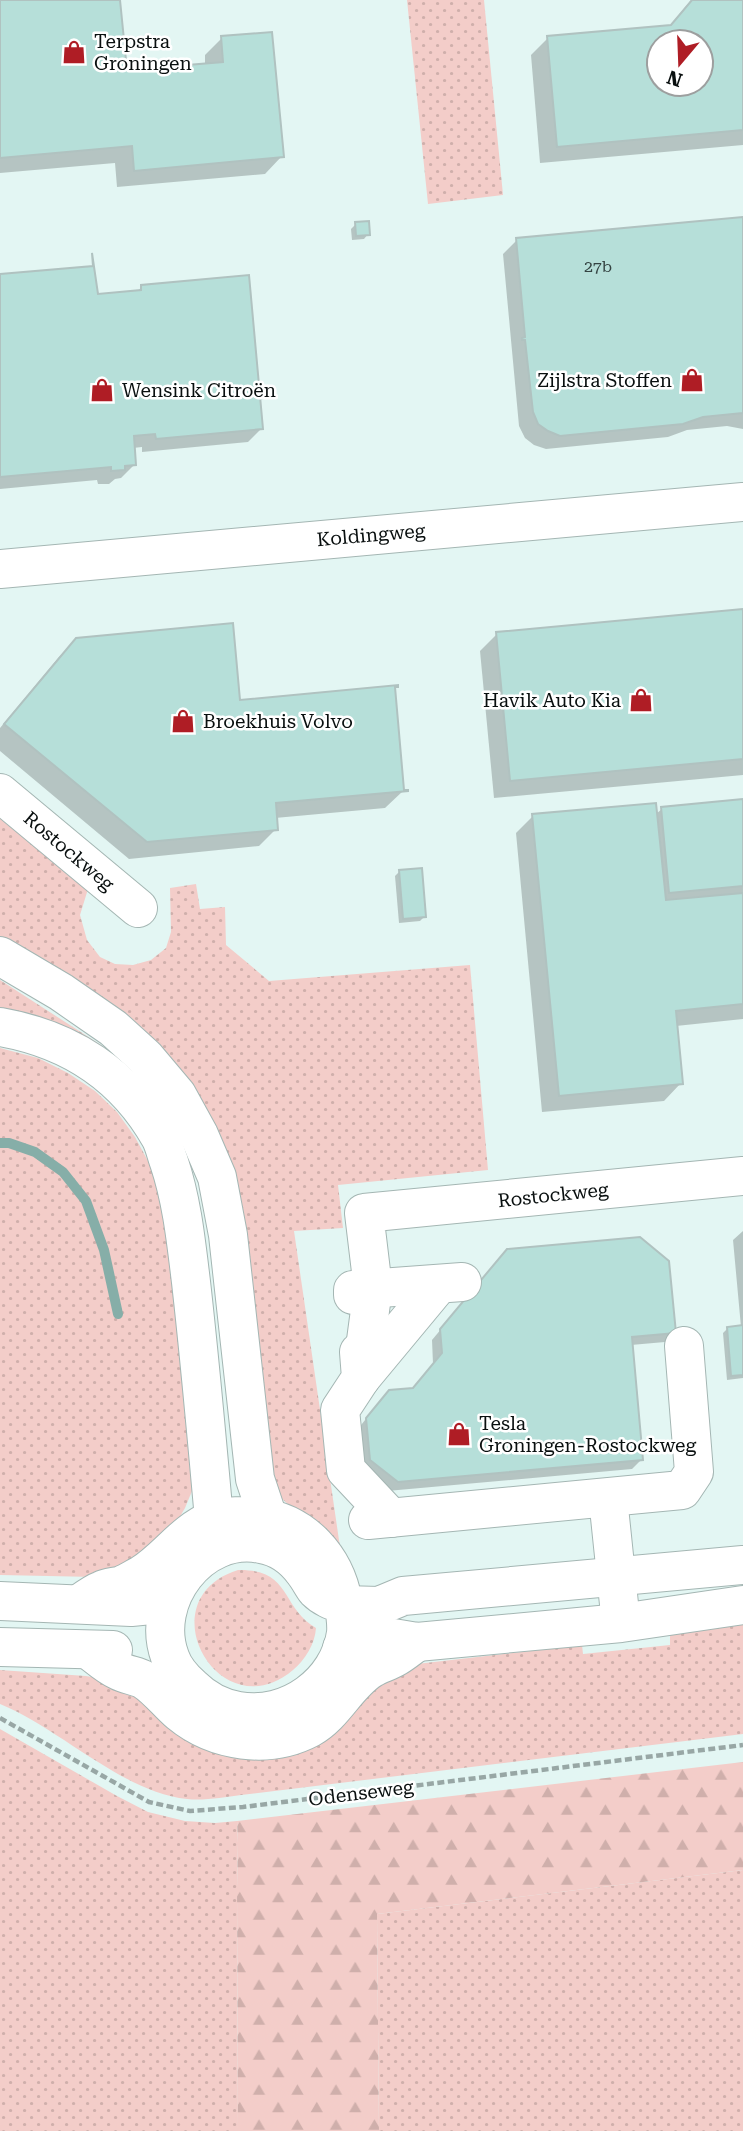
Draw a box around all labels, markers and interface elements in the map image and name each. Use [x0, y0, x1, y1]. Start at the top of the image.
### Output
north arrow [645, 28, 715, 98]
place label: Terpstra Groningen [94, 30, 192, 75]
shop icon: Terpstra Groningen [60, 38, 88, 66]
text: N [664, 65, 685, 92]
house number: 27b [584, 257, 612, 276]
shop icon: Zijlstra Stoffen [678, 366, 706, 394]
place label: Zijlstra Stoffen [537, 369, 672, 392]
shop icon: Wensink Citroën [88, 376, 116, 404]
place label: Wensink Citroën [122, 379, 276, 402]
street label: Koldingweg [316, 519, 426, 551]
shop icon: Havik Auto Kia [627, 686, 655, 714]
place label: Havik Auto Kia [483, 689, 622, 712]
shop icon: Broekhuis Volvo [169, 707, 197, 735]
place label: Broekhuis Volvo [203, 710, 353, 733]
street label: Rostockweg [19, 806, 119, 896]
street label: Rostockweg [497, 1178, 610, 1212]
place label: Tesla Groningen-Rostockweg [479, 1412, 696, 1457]
shop icon: Tesla Groningen-Rostockweg [445, 1420, 473, 1448]
street label: Odenseweg [307, 1775, 415, 1811]

